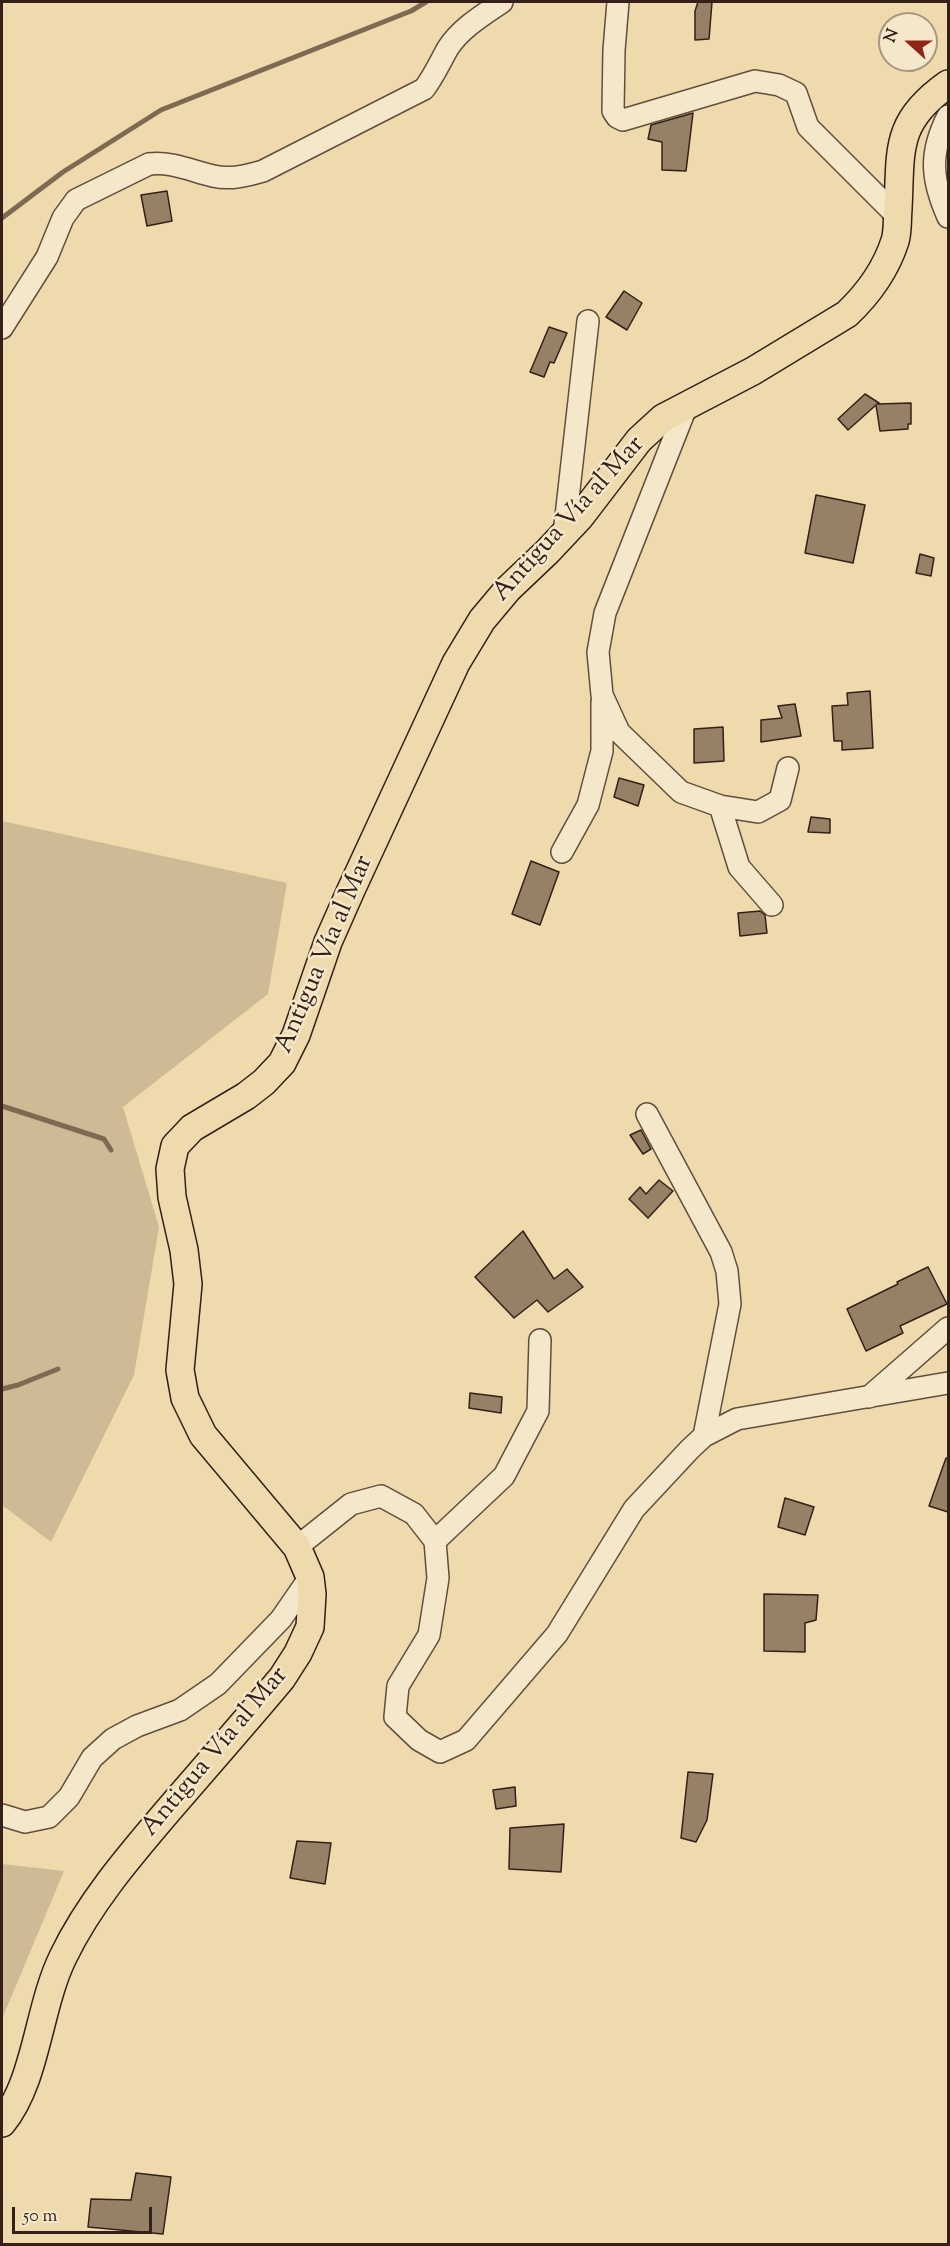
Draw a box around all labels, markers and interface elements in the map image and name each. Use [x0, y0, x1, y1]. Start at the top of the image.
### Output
north arrow [878, 12, 938, 72]
text: N [880, 26, 906, 46]
street label: Antigua Vía al Mar [487, 431, 653, 609]
street label: Antigua Vía al Mar [270, 851, 382, 1059]
street label: Antigua Vía al Mar [136, 1662, 296, 1844]
scale bar [15, 2195, 154, 2233]
text: 50 m [23, 2204, 57, 2230]

